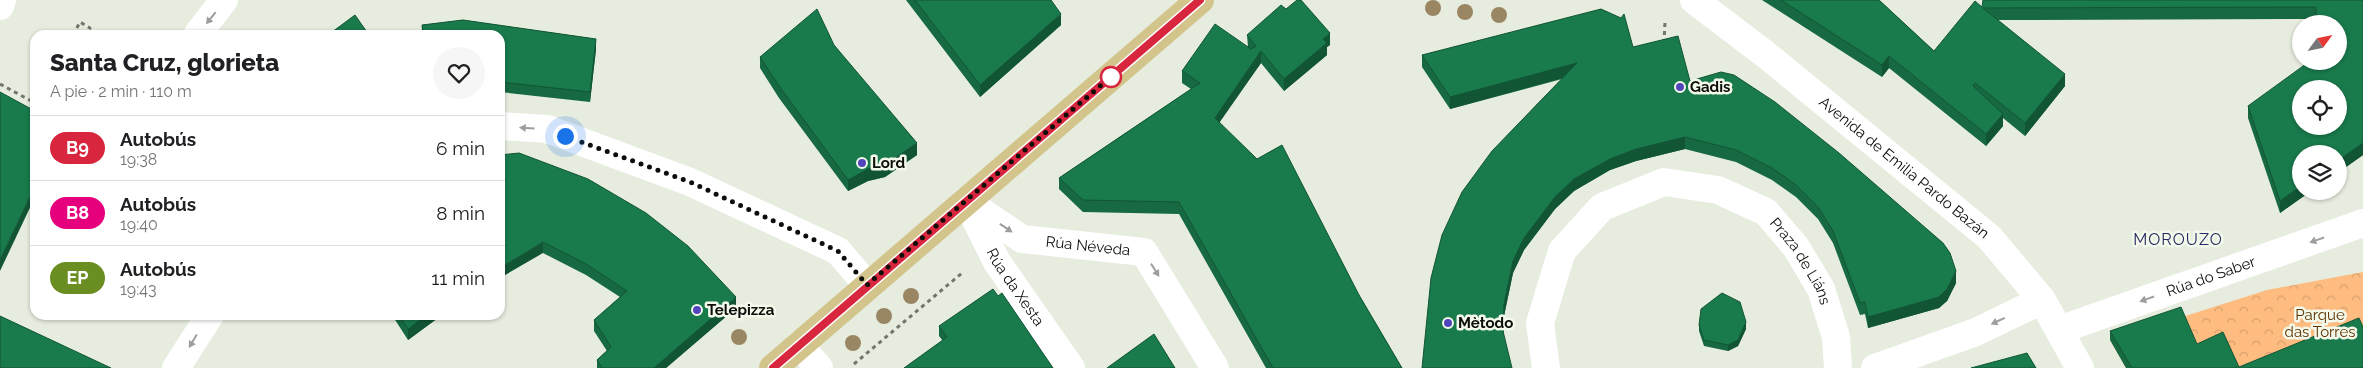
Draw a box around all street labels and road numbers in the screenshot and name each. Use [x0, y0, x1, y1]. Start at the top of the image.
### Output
street label: Avenida de Emilia Pardo Bazán [1816, 93, 1993, 242]
street label: Praza de Liáns [1766, 214, 1834, 307]
street label: Rúa Néveda [1045, 233, 1131, 259]
street label: Rúa da Xesta [983, 245, 1048, 329]
street label: Rúa do Saber [2164, 252, 2259, 301]

